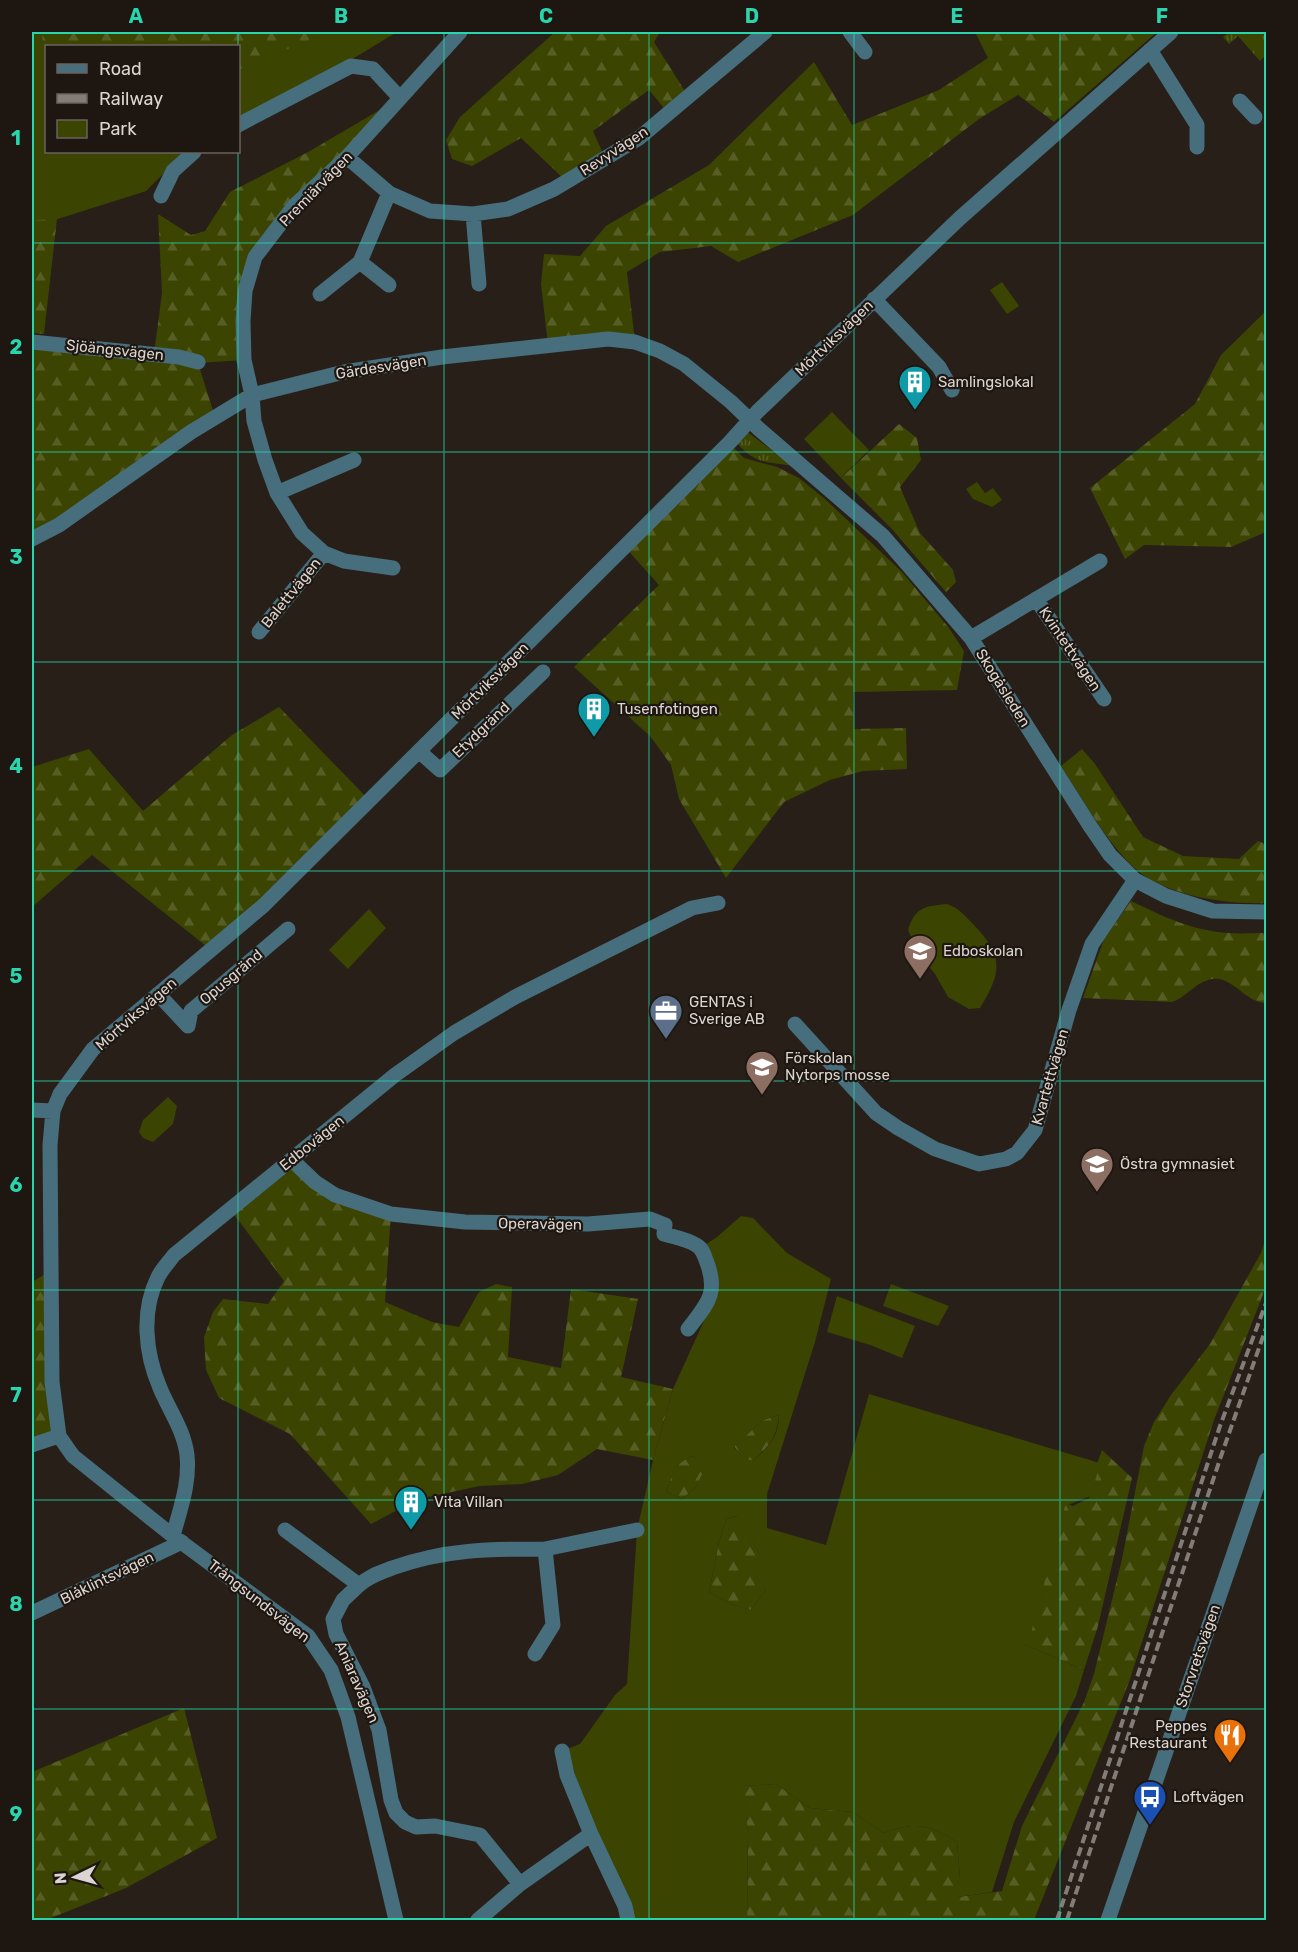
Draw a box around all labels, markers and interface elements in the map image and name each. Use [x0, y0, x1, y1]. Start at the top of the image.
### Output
text: A [129, 4, 144, 28]
text: B [334, 4, 348, 28]
text: C [539, 4, 553, 28]
text: D [745, 4, 759, 28]
text: E [951, 4, 963, 28]
text: F [1156, 4, 1168, 28]
legend [45, 45, 240, 153]
text: Road [99, 58, 142, 80]
text: Railway [99, 88, 163, 110]
text: Park [99, 118, 137, 140]
street label: Revyvägen [577, 122, 651, 180]
text: 1 [11, 126, 21, 150]
street label: Premiärvägen [276, 148, 356, 230]
street label: Mörtviksvägen [791, 296, 877, 380]
text: 2 [10, 335, 23, 359]
street label: Sjöängsvägen [65, 336, 165, 364]
street label: Gärdesvägen [334, 351, 428, 383]
building icon: Samlingslokal [897, 364, 933, 411]
place label: Samlingslokal [938, 373, 1034, 391]
text: 3 [9, 545, 23, 569]
street label: Balettvägen [257, 554, 325, 632]
street label: Kvintettvägen [1035, 603, 1105, 695]
street label: Mörtviksvägen [448, 639, 532, 723]
street label: Skogåsleden [972, 646, 1034, 730]
building icon: Tusenfotingen [576, 691, 612, 738]
street label: Etydgränd [449, 698, 513, 762]
place label: Tusenfotingen [617, 700, 718, 718]
text: 4 [9, 754, 23, 778]
school or university icon: Edboskolan [902, 933, 938, 980]
place label: Edboskolan [943, 942, 1023, 960]
street label: Opusgränd [196, 945, 266, 1009]
text: 5 [10, 964, 23, 988]
street label: Mörtviksvägen [92, 974, 180, 1054]
office icon: GENTAS i Sverige AB [648, 993, 684, 1040]
place label: GENTAS i Sverige AB [689, 993, 765, 1028]
street label: Kvartettvägen [1028, 1027, 1072, 1127]
school or university icon: Förskolan Nytorps mosse [744, 1049, 780, 1096]
place label: Förskolan Nytorps mosse [785, 1049, 890, 1084]
street label: Edbovägen [276, 1111, 348, 1175]
school or university icon: Östra gymnasiet [1079, 1146, 1115, 1193]
place label: Östra gymnasiet [1120, 1155, 1235, 1173]
text: 6 [9, 1173, 23, 1197]
street label: Operavägen [498, 1214, 582, 1234]
text: 7 [10, 1383, 22, 1407]
building icon: Vita Villan [393, 1484, 429, 1531]
place label: Vita Villan [434, 1493, 503, 1511]
street label: Blåklintsvägen [57, 1548, 157, 1608]
street label: Trångsundsvägen [205, 1556, 313, 1646]
text: 8 [9, 1592, 23, 1616]
street label: Storvretsvägen [1172, 1602, 1224, 1710]
street label: Aniaravägen [331, 1638, 383, 1726]
place label: Peppes Restaurant [1129, 1717, 1207, 1752]
restaurant icon: Peppes Restaurant [1212, 1717, 1248, 1764]
bus stop icon: Loftvägen [1132, 1779, 1168, 1826]
place label: Loftvägen [1173, 1788, 1244, 1806]
text: 9 [10, 1802, 23, 1826]
north arrow [45, 1847, 105, 1907]
text: N [51, 1872, 71, 1885]

